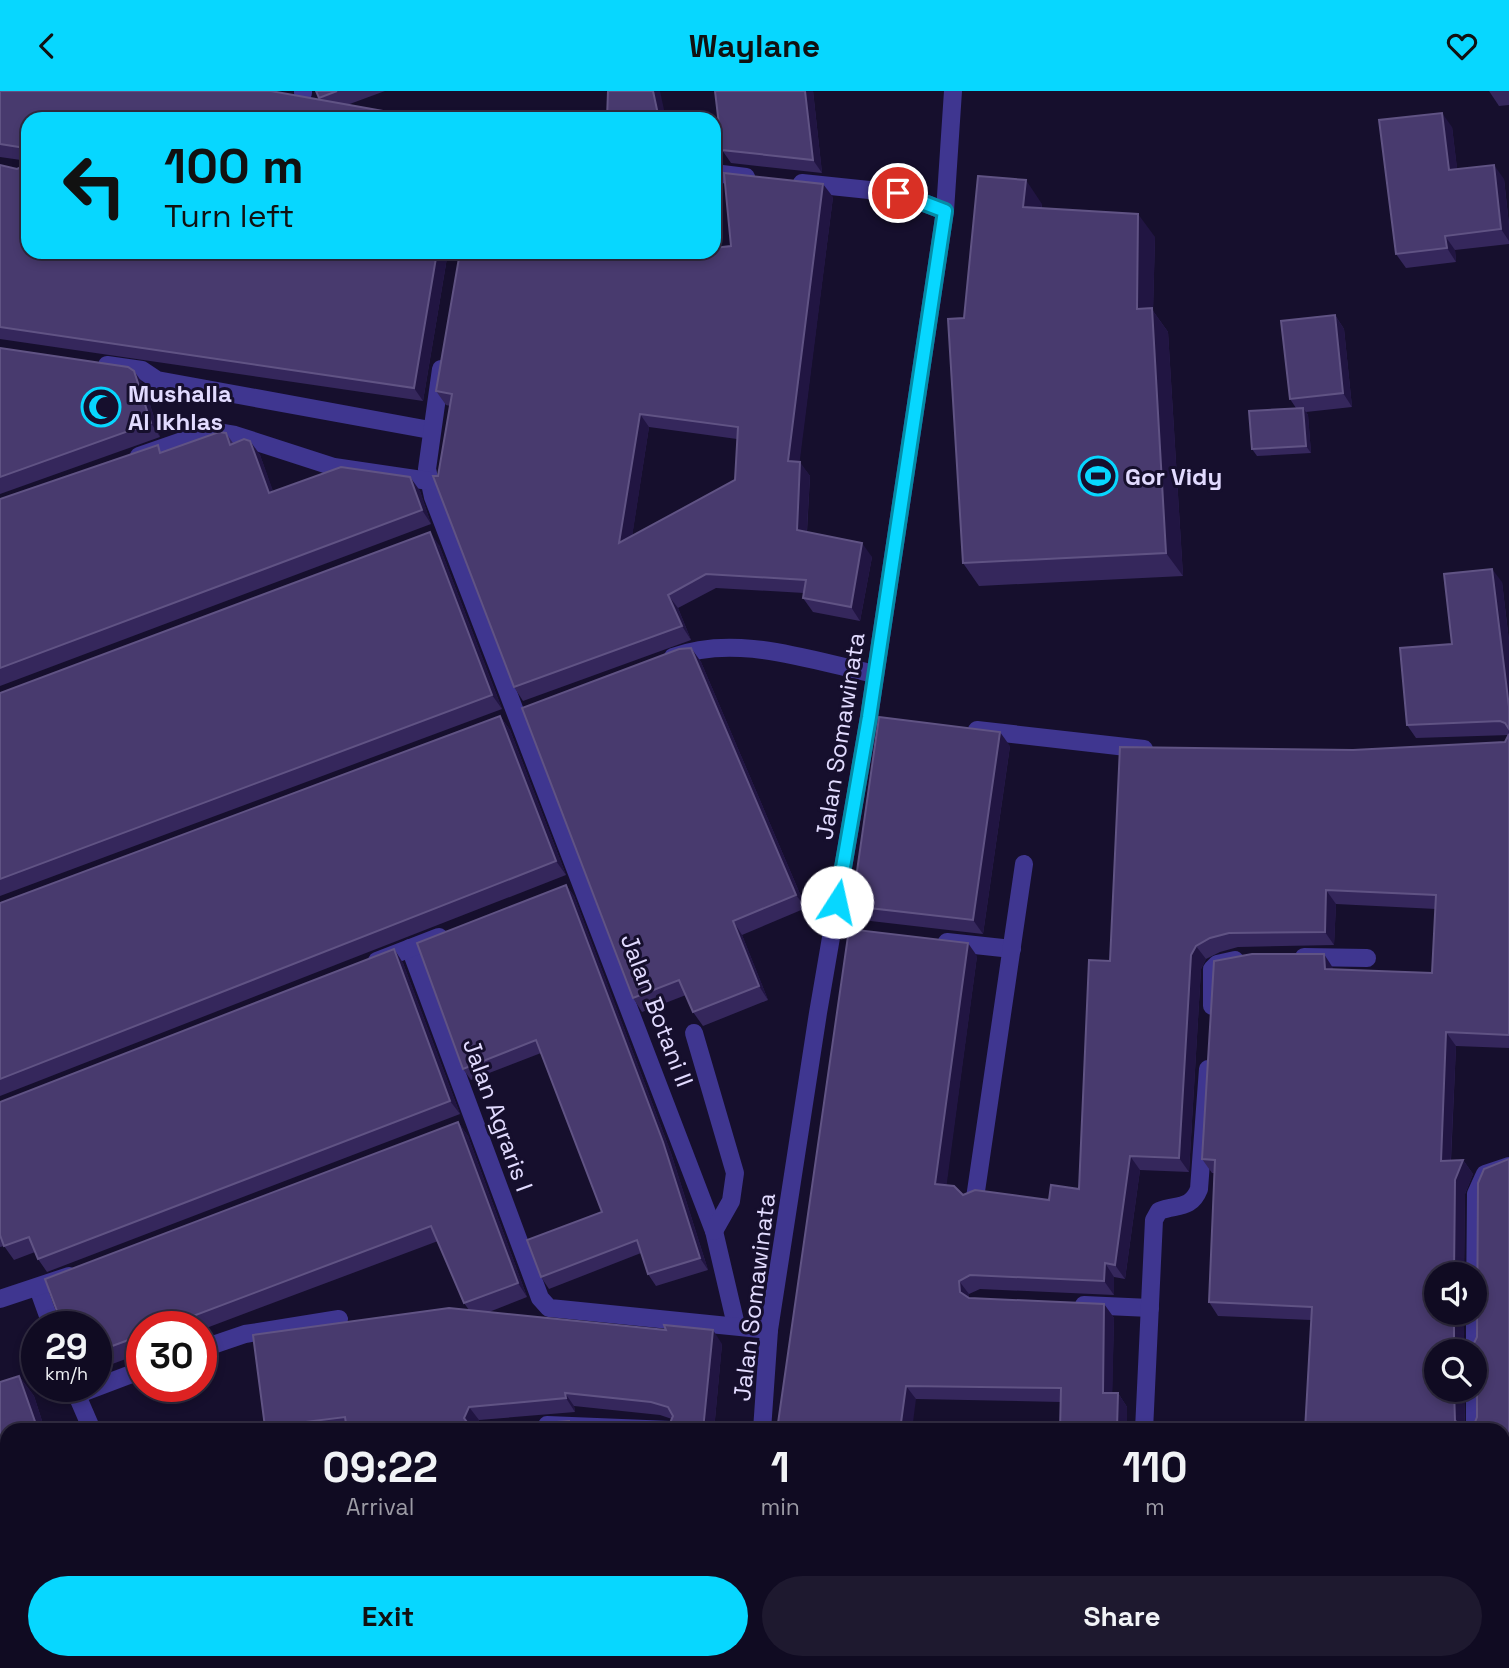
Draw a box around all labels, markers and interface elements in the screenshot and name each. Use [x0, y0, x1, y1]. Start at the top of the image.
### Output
text: Waylane [689, 26, 820, 66]
icon: back [28, 27, 66, 65]
icon: heart [1443, 27, 1481, 65]
text: 100 m [164, 135, 304, 197]
icon: left [49, 140, 140, 231]
pin [868, 163, 928, 223]
icon: arrive [879, 174, 917, 212]
text: Turn left [164, 196, 294, 236]
place label: Mushalla Al Ikhlas [128, 378, 232, 437]
mosque icon: Mushalla Al Ikhlas [80, 386, 122, 428]
sports icon: Gor Vidy [1077, 455, 1119, 497]
place label: Gor Vidy [1125, 461, 1222, 492]
street label: Jalan Somawinata [808, 630, 872, 842]
position arrow [800, 865, 874, 939]
street label: Jalan Botani II [614, 929, 700, 1091]
street label: Jalan Agraris I [456, 1034, 540, 1196]
street label: Jalan Somawinata [726, 1191, 782, 1403]
map controls [1424, 1262, 1487, 1402]
button: sound [1424, 1262, 1487, 1325]
speed limit sign: 30 [126, 1311, 217, 1402]
text: 29 [45, 1325, 88, 1369]
button: search [1424, 1339, 1487, 1402]
text: km/h [45, 1362, 88, 1385]
text: 09:22 [322, 1441, 438, 1494]
text: 1 [771, 1441, 790, 1494]
text: 110 [1122, 1441, 1188, 1494]
text: Arrival [346, 1492, 414, 1522]
text: min [760, 1492, 800, 1522]
text: m [1145, 1492, 1165, 1522]
button: Exit [28, 1576, 748, 1656]
button: Share [762, 1576, 1482, 1656]

